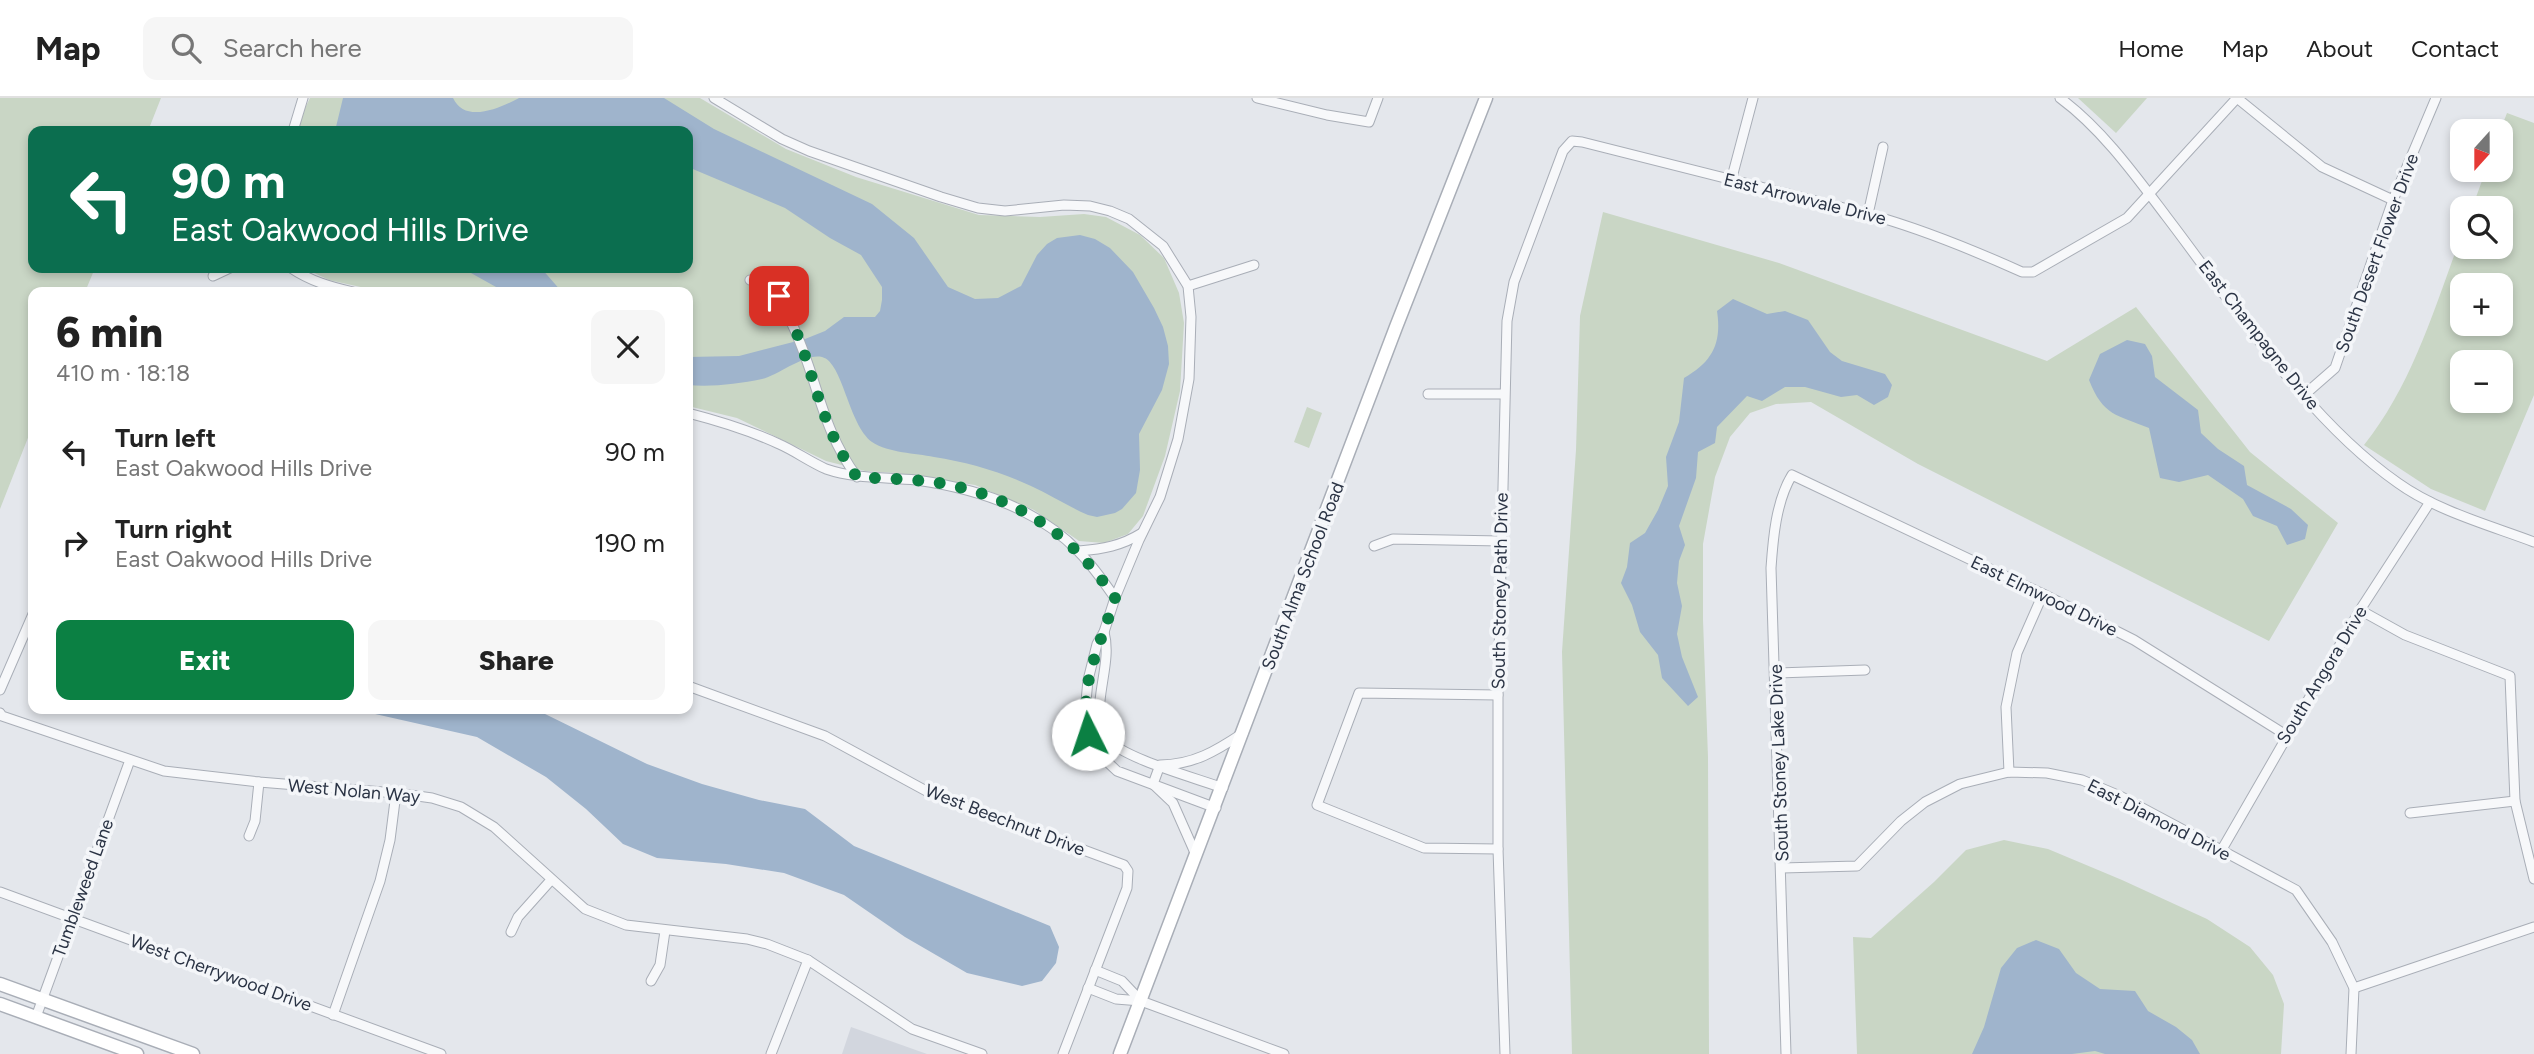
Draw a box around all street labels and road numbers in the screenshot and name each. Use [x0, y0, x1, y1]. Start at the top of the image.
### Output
street label: South Desert Flower Drive [2331, 150, 2423, 356]
street label: East Arrowvale Drive [1722, 168, 1889, 230]
street label: East Champagne Drive [2194, 256, 2324, 414]
street label: South Alma School Road [1257, 479, 1349, 673]
street label: South Stoney Path Drive [1487, 492, 1513, 690]
street label: East Elmwood Drive [1967, 551, 2121, 641]
street label: South Angora Drive [2272, 602, 2372, 748]
street label: South Stoney Lake Drive [1765, 664, 1793, 862]
street label: West Nolan Way [287, 774, 422, 808]
street label: East Diamond Drive [2084, 774, 2234, 866]
street label: West Beechnut Drive [922, 779, 1088, 861]
street label: Tumbleweed Lane [48, 816, 118, 960]
street label: West Cherrywood Drive [127, 930, 315, 1016]

